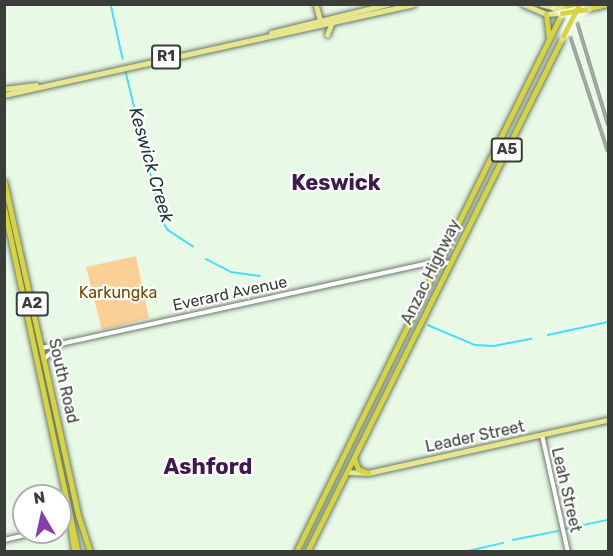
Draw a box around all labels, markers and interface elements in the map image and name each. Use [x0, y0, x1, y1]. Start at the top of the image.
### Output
road number: R1 [151, 45, 181, 69]
water label: Keswick Creek [124, 105, 178, 225]
road number: A5 [490, 138, 524, 162]
district label: Keswick [291, 170, 381, 196]
street label: Anzac Highway [397, 216, 465, 328]
street label: Everard Avenue [171, 272, 289, 316]
park label: Karkungka [79, 283, 157, 303]
road number: A2 [15, 292, 48, 316]
street label: South Road [44, 337, 82, 425]
street label: Leader Street [423, 417, 527, 457]
street label: Leah Street [547, 446, 585, 534]
district label: Ashford [164, 454, 252, 480]
north arrow [12, 484, 72, 544]
text: N [32, 487, 47, 508]

